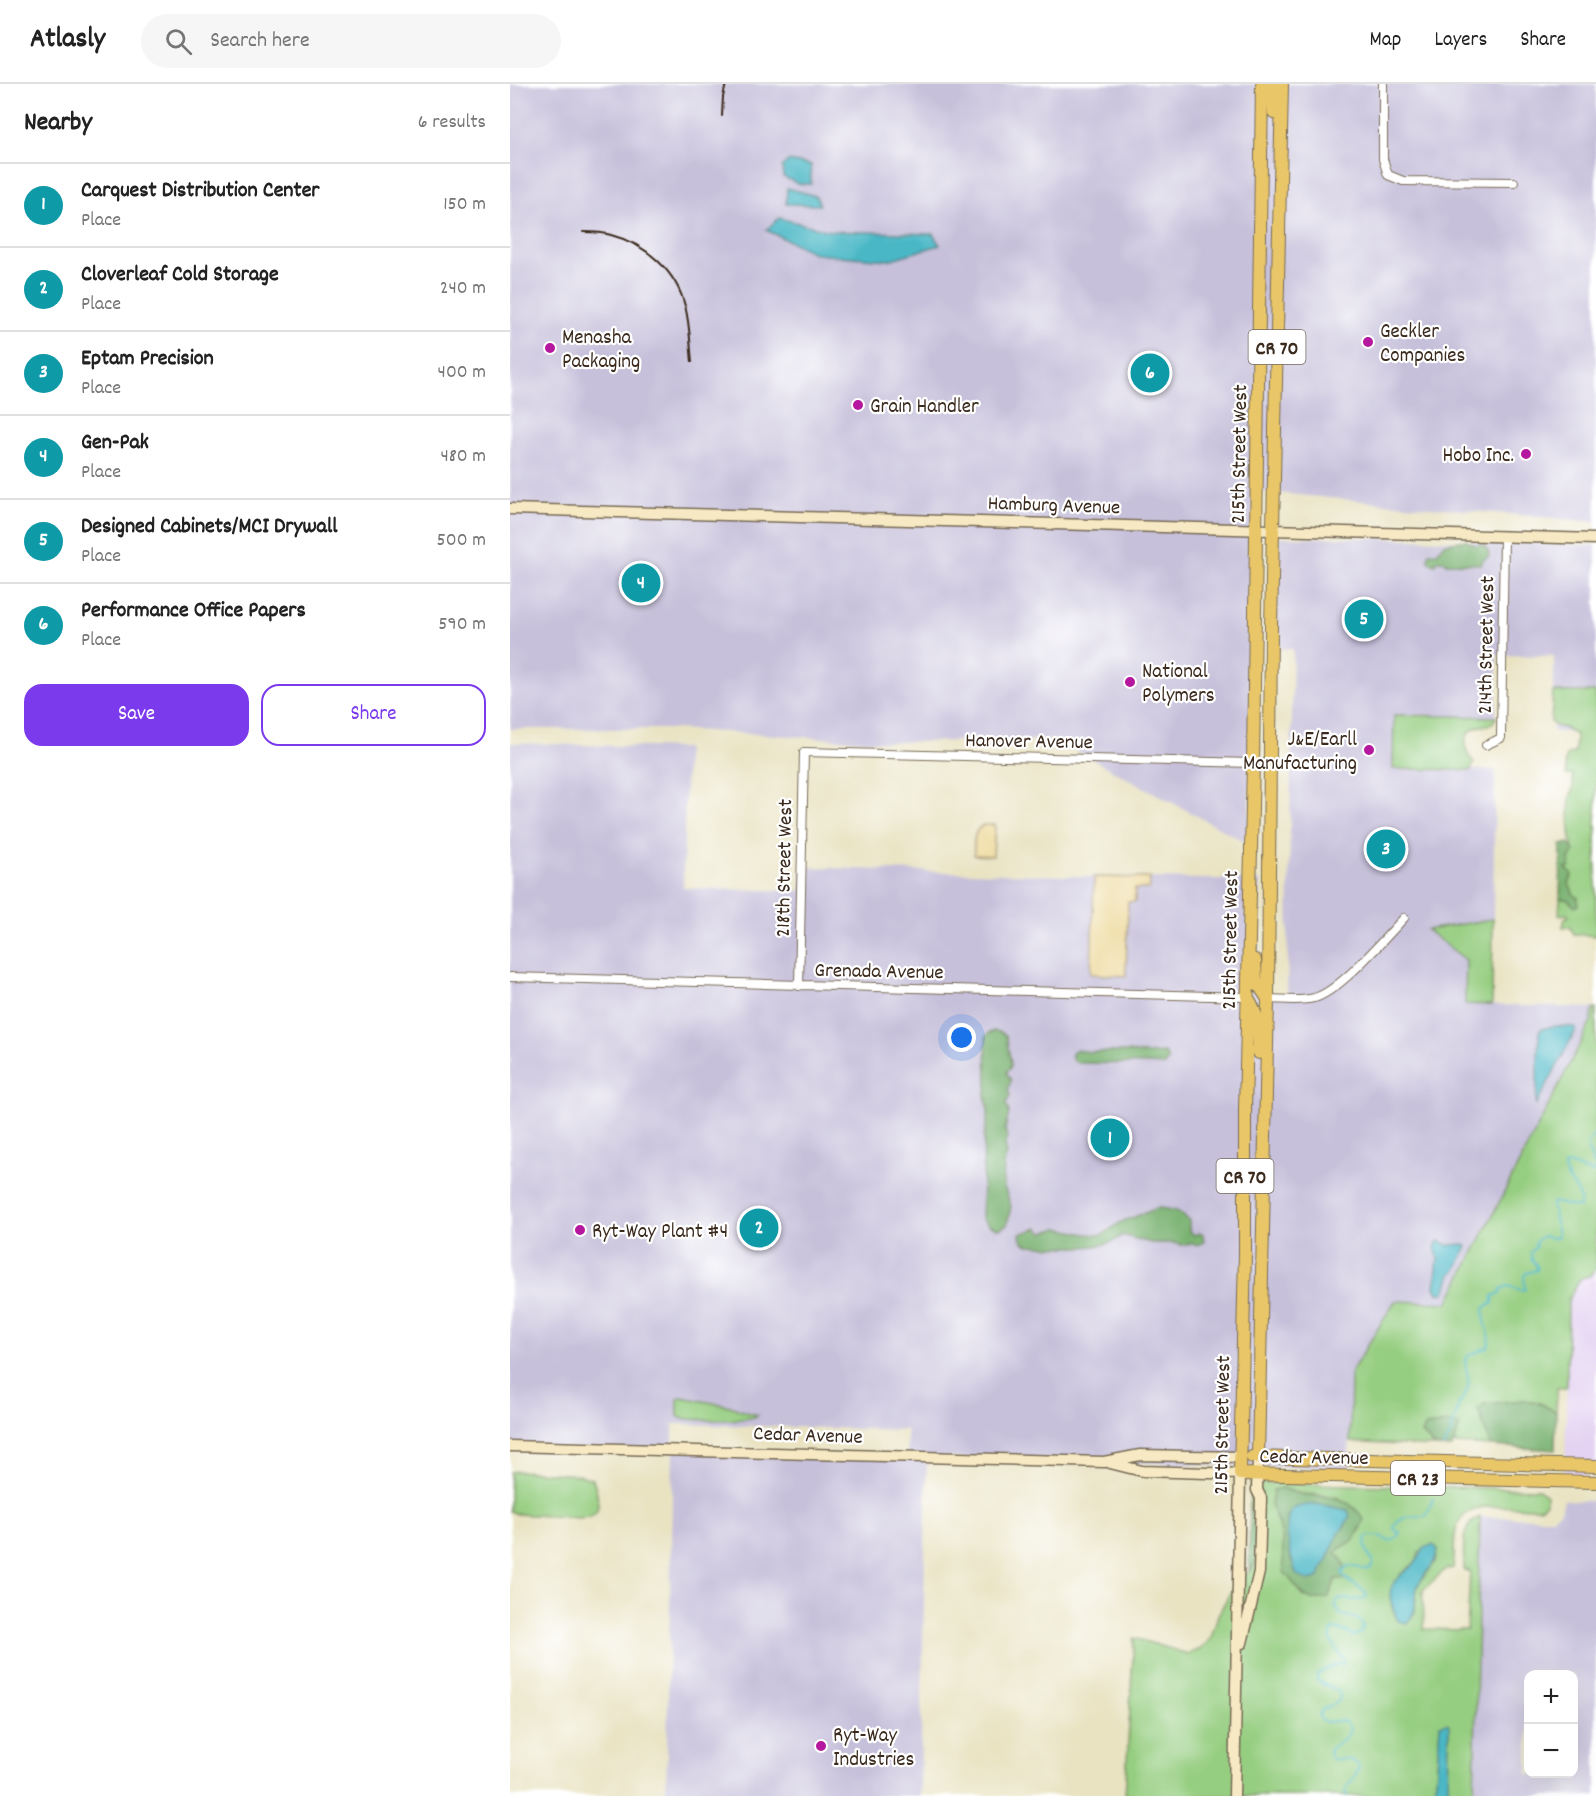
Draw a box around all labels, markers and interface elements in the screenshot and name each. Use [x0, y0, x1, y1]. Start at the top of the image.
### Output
search box [141, 14, 561, 68]
text: Atlasly [30, 21, 105, 61]
icon: search [162, 25, 195, 58]
text: Search here [210, 26, 310, 57]
text: Map [1370, 26, 1401, 56]
text: Layers [1434, 26, 1487, 56]
text: Share [1520, 26, 1566, 56]
text: Nearby [24, 105, 92, 142]
text: 6 results [418, 109, 486, 137]
text: Carquest Distribution Center [81, 176, 319, 207]
text: 1 [41, 191, 46, 219]
text: 150 m [443, 191, 486, 219]
text: Place [81, 207, 121, 235]
text: Cloverleaf Cold Storage [81, 260, 279, 291]
text: 2 [39, 275, 48, 303]
text: 240 m [440, 275, 486, 303]
text: Place [81, 291, 121, 319]
place label: Geckler Companies [1380, 318, 1465, 372]
place label: Menasha Packaging [562, 324, 640, 378]
road number: CR 70 [1248, 330, 1305, 364]
marker: Geckler Companies [1361, 335, 1375, 349]
marker: Menasha Packaging [543, 341, 557, 355]
text: Eptam Precision [81, 344, 214, 375]
pin: 6 [1130, 350, 1170, 396]
text: 3 [39, 359, 48, 387]
text: 400 m [438, 359, 486, 387]
text: Place [81, 375, 121, 403]
street label: 215th Street West [1225, 384, 1257, 524]
place label: Grain Handler [870, 393, 979, 423]
marker: Grain Handler [851, 398, 865, 412]
text: Gen-Pak [81, 428, 149, 459]
place label: Hobo Inc. [1443, 442, 1514, 472]
text: 4 [39, 443, 48, 471]
text: 480 m [440, 443, 486, 471]
marker: Hobo Inc. [1519, 447, 1533, 461]
text: Place [81, 459, 121, 487]
street label: Hamburg Avenue [987, 490, 1121, 524]
text: Designed Cabinets/MCI Drywall [81, 512, 337, 543]
text: 5 [39, 527, 48, 555]
text: 500 m [437, 527, 486, 555]
text: Place [81, 543, 121, 571]
pin: 4 [622, 560, 660, 606]
street label: 214th Street West [1472, 575, 1504, 714]
text: Performance Office Papers [81, 596, 306, 627]
pin: 5 [1344, 596, 1384, 642]
text: 6 [39, 611, 48, 639]
text: 590 m [438, 611, 486, 639]
text: Place [81, 627, 121, 655]
place label: National Polymers [1142, 658, 1215, 712]
marker: National Polymers [1123, 675, 1137, 689]
button: Save [24, 684, 249, 746]
button: Share [261, 684, 486, 746]
place label: J&E/Earll Manufacturing [1243, 726, 1357, 780]
street label: Hanover Avenue [965, 727, 1093, 759]
marker: J&E/Earll Manufacturing [1362, 743, 1376, 757]
street label: 218th Street West [770, 799, 802, 937]
pin: 3 [1366, 826, 1406, 872]
street label: 215th Street West [1216, 870, 1248, 1010]
street label: Grenada Avenue [814, 957, 944, 989]
your location [947, 1023, 976, 1052]
pin: 1 [1090, 1116, 1130, 1160]
road number: CR 70 [1216, 1159, 1274, 1193]
pin: 2 [740, 1206, 778, 1250]
place label: Ryt-Way Plant #4 [592, 1218, 728, 1248]
marker: Ryt-Way Plant #4 [573, 1223, 587, 1237]
street label: 215th Street West [1208, 1355, 1240, 1495]
street label: Cedar Avenue [753, 1420, 863, 1454]
street label: Cedar Avenue [1259, 1443, 1369, 1475]
road number: CR 23 [1391, 1461, 1445, 1495]
map controls [1524, 1670, 1578, 1778]
button: + [1524, 1670, 1578, 1724]
place label: Ryt-Way Industries [833, 1722, 914, 1776]
button: − [1524, 1724, 1578, 1778]
marker: Ryt-Way Industries [814, 1739, 828, 1753]

